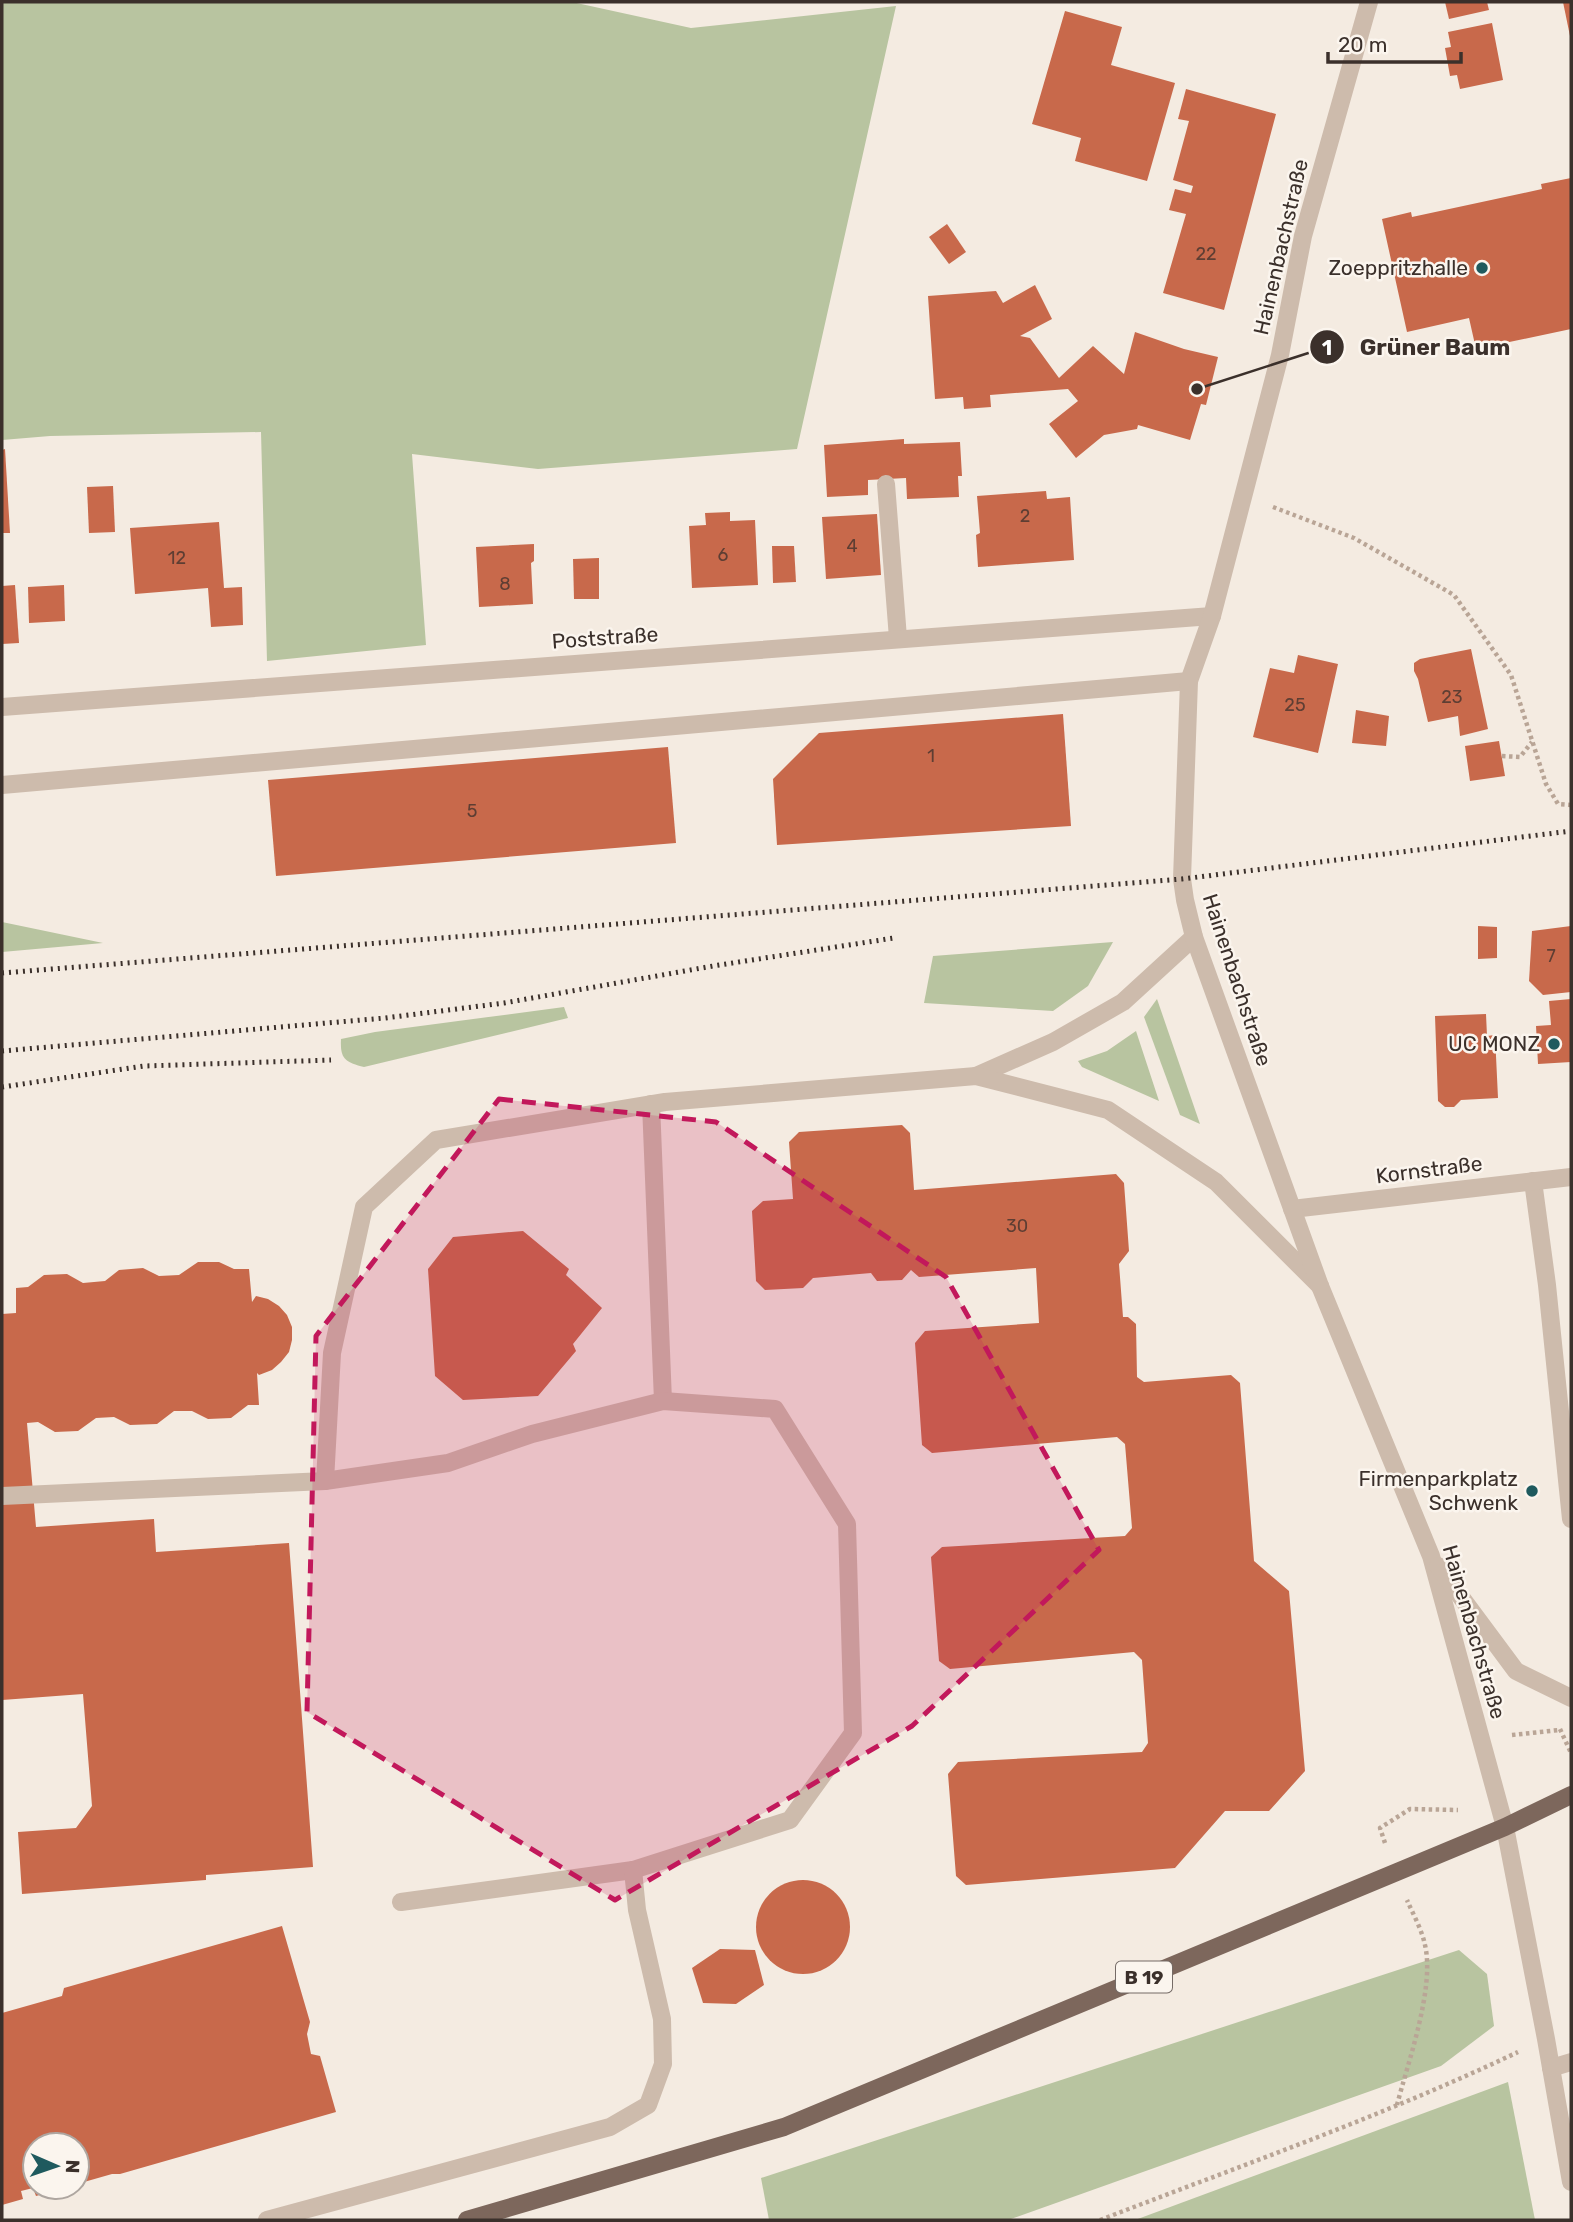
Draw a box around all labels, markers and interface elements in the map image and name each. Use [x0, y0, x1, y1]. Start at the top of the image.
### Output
scale bar [1328, 21, 1461, 65]
text: 20 m [1338, 32, 1387, 57]
street label: Hainenbachstraße [1248, 156, 1313, 337]
house number: 22 [1195, 243, 1217, 265]
place label: Zoeppritzhalle [1329, 255, 1468, 280]
marker: Zoeppritzhalle [1474, 260, 1490, 276]
callout: Grüner Baum [1310, 325, 1524, 369]
text: Grüner Baum [1360, 333, 1510, 361]
text: 1 [1322, 335, 1332, 360]
house number: 2 [1020, 505, 1030, 527]
house number: 4 [846, 535, 858, 557]
house number: 6 [718, 544, 729, 566]
house number: 12 [168, 547, 186, 569]
house number: 8 [499, 573, 511, 595]
street label: Poststraße [551, 621, 659, 654]
house number: 23 [1441, 686, 1463, 708]
house number: 25 [1284, 694, 1306, 716]
house number: 1 [927, 745, 935, 767]
house number: 5 [467, 800, 477, 822]
street label: Hainenbachstraße [1198, 890, 1277, 1069]
house number: 7 [1546, 945, 1556, 967]
place label: UC MONZ [1448, 1031, 1540, 1056]
marker: UC MONZ [1546, 1036, 1562, 1052]
street label: Kornstraße [1374, 1151, 1484, 1188]
house number: 30 [1006, 1215, 1028, 1237]
place label: Firmenparkplatz Schwenk [1359, 1466, 1518, 1515]
marker: Firmenparkplatz Schwenk [1524, 1483, 1540, 1499]
street label: Hainenbachstraße [1438, 1542, 1511, 1722]
road number: B 19 [1116, 1962, 1172, 1993]
north arrow [21, 2131, 91, 2201]
text: N [61, 2159, 84, 2174]

